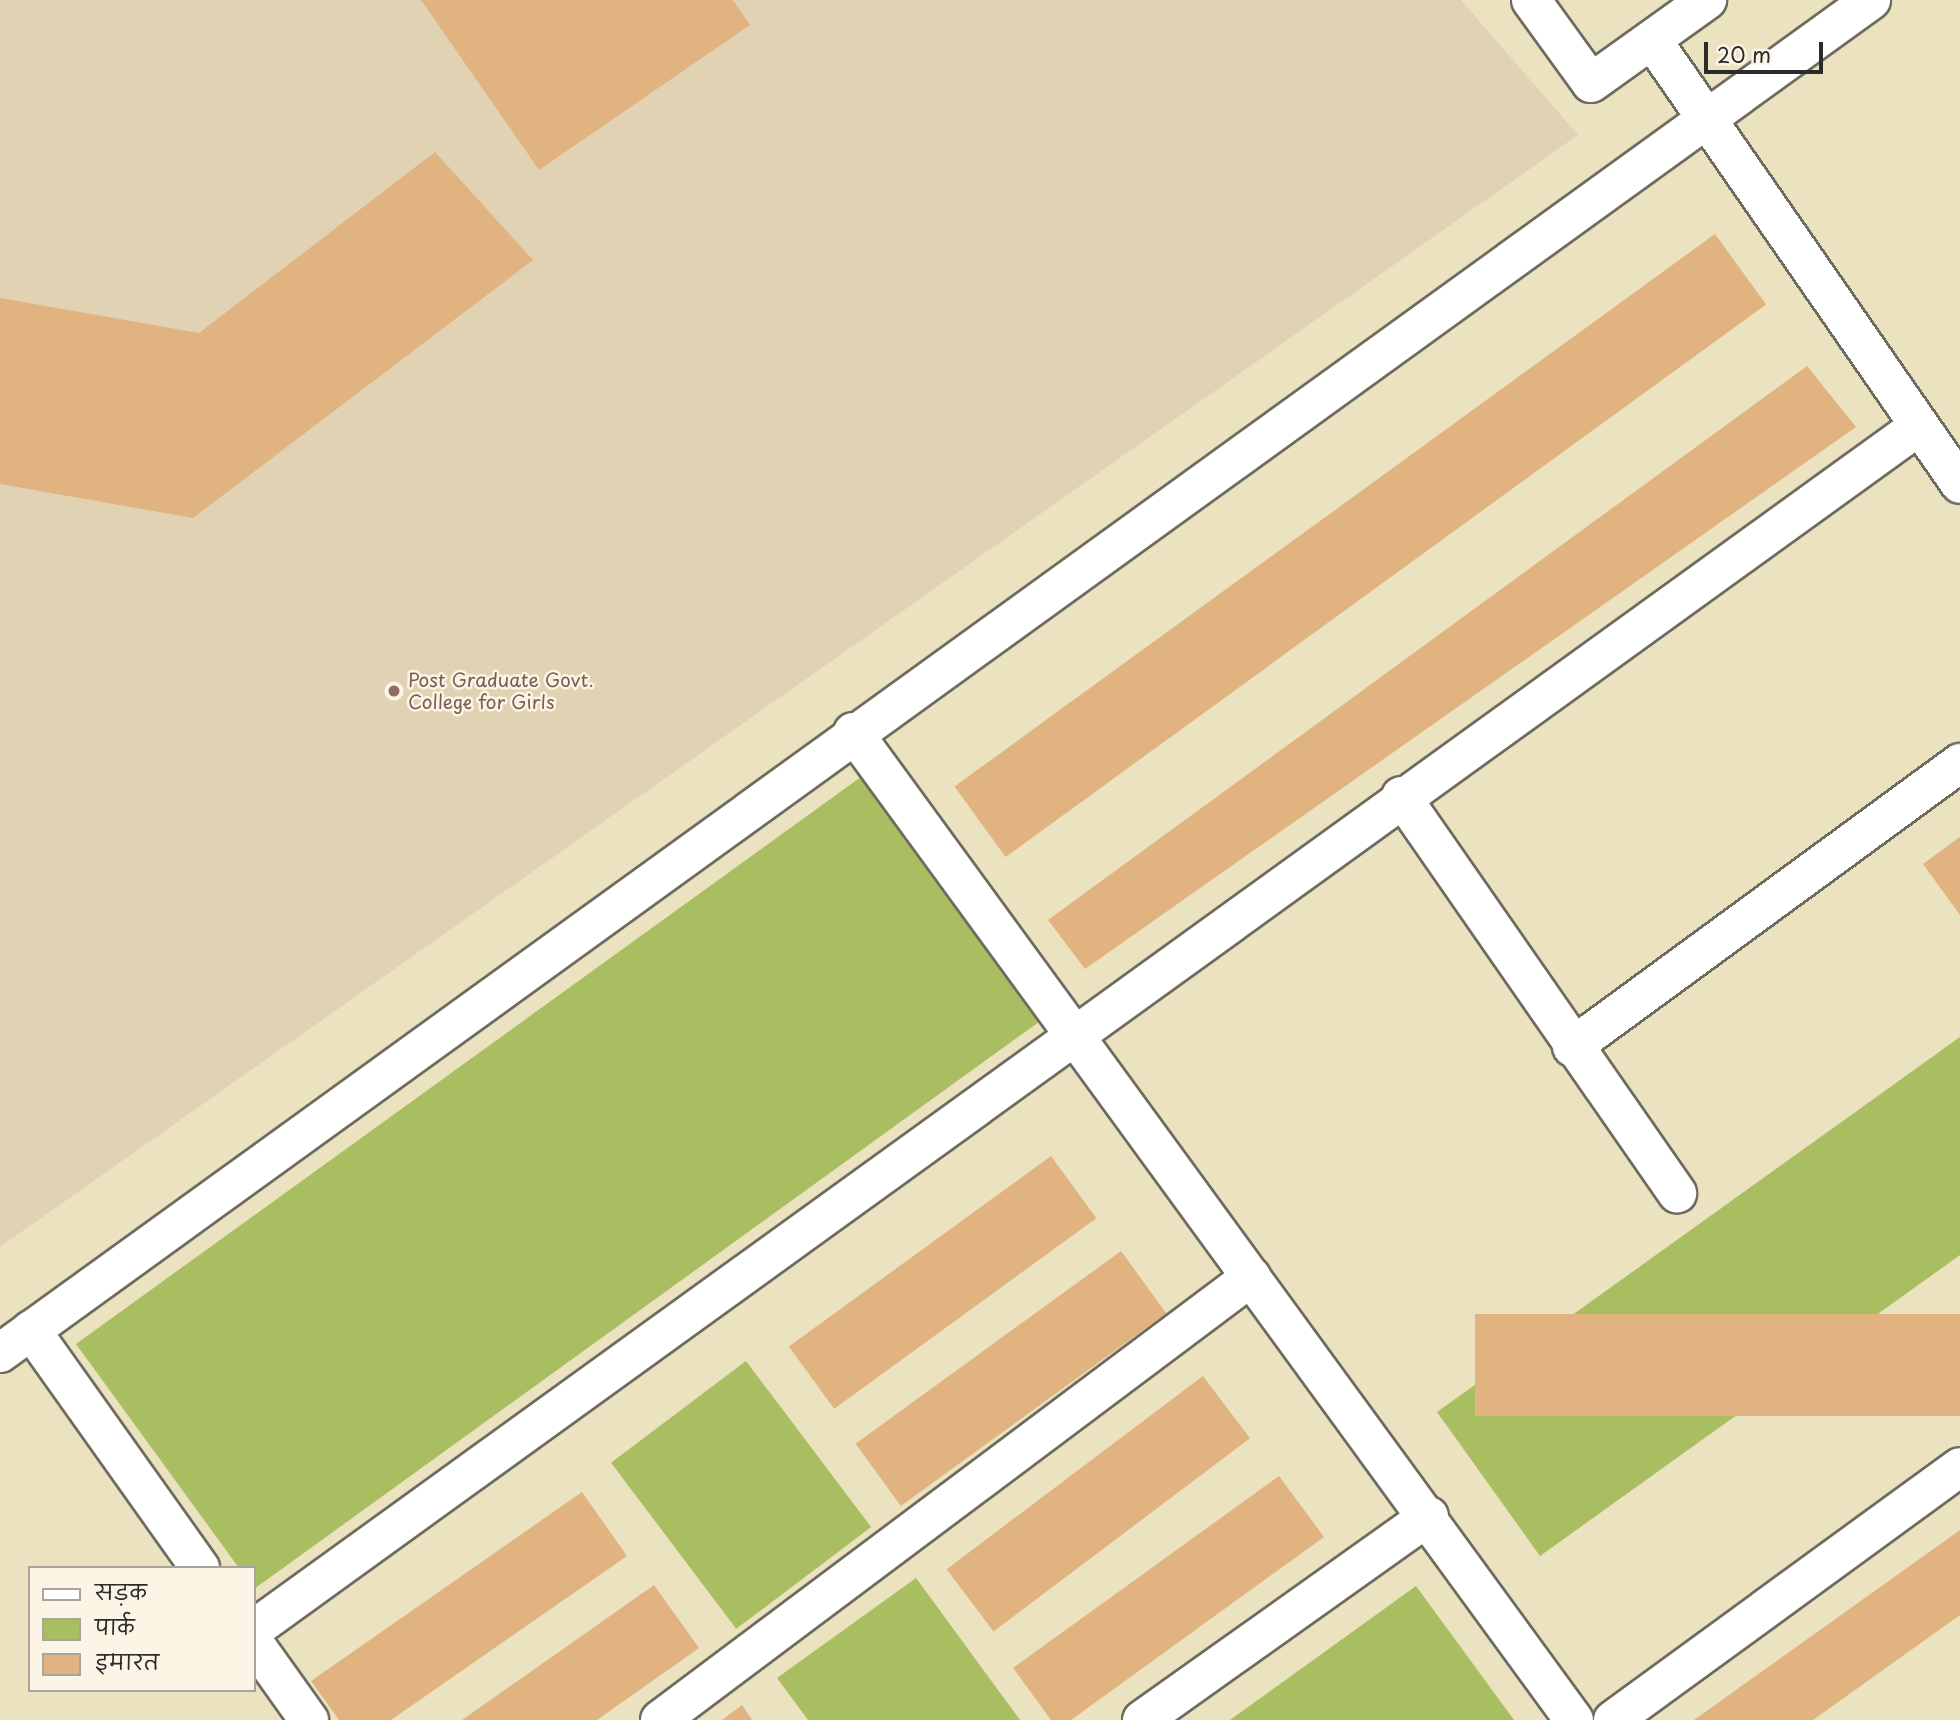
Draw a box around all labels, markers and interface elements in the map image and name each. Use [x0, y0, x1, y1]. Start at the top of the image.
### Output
scale bar [1708, 28, 1827, 72]
text: 20 m [1717, 38, 1771, 70]
place label: Post Graduate Govt. College for Girls [408, 669, 595, 713]
marker: Post Graduate Govt. College for Girls [386, 683, 402, 699]
legend [28, 1566, 256, 1692]
text: सड़क [95, 1575, 147, 1607]
text: पार्क [95, 1610, 135, 1642]
text: इमारत [95, 1645, 159, 1677]

